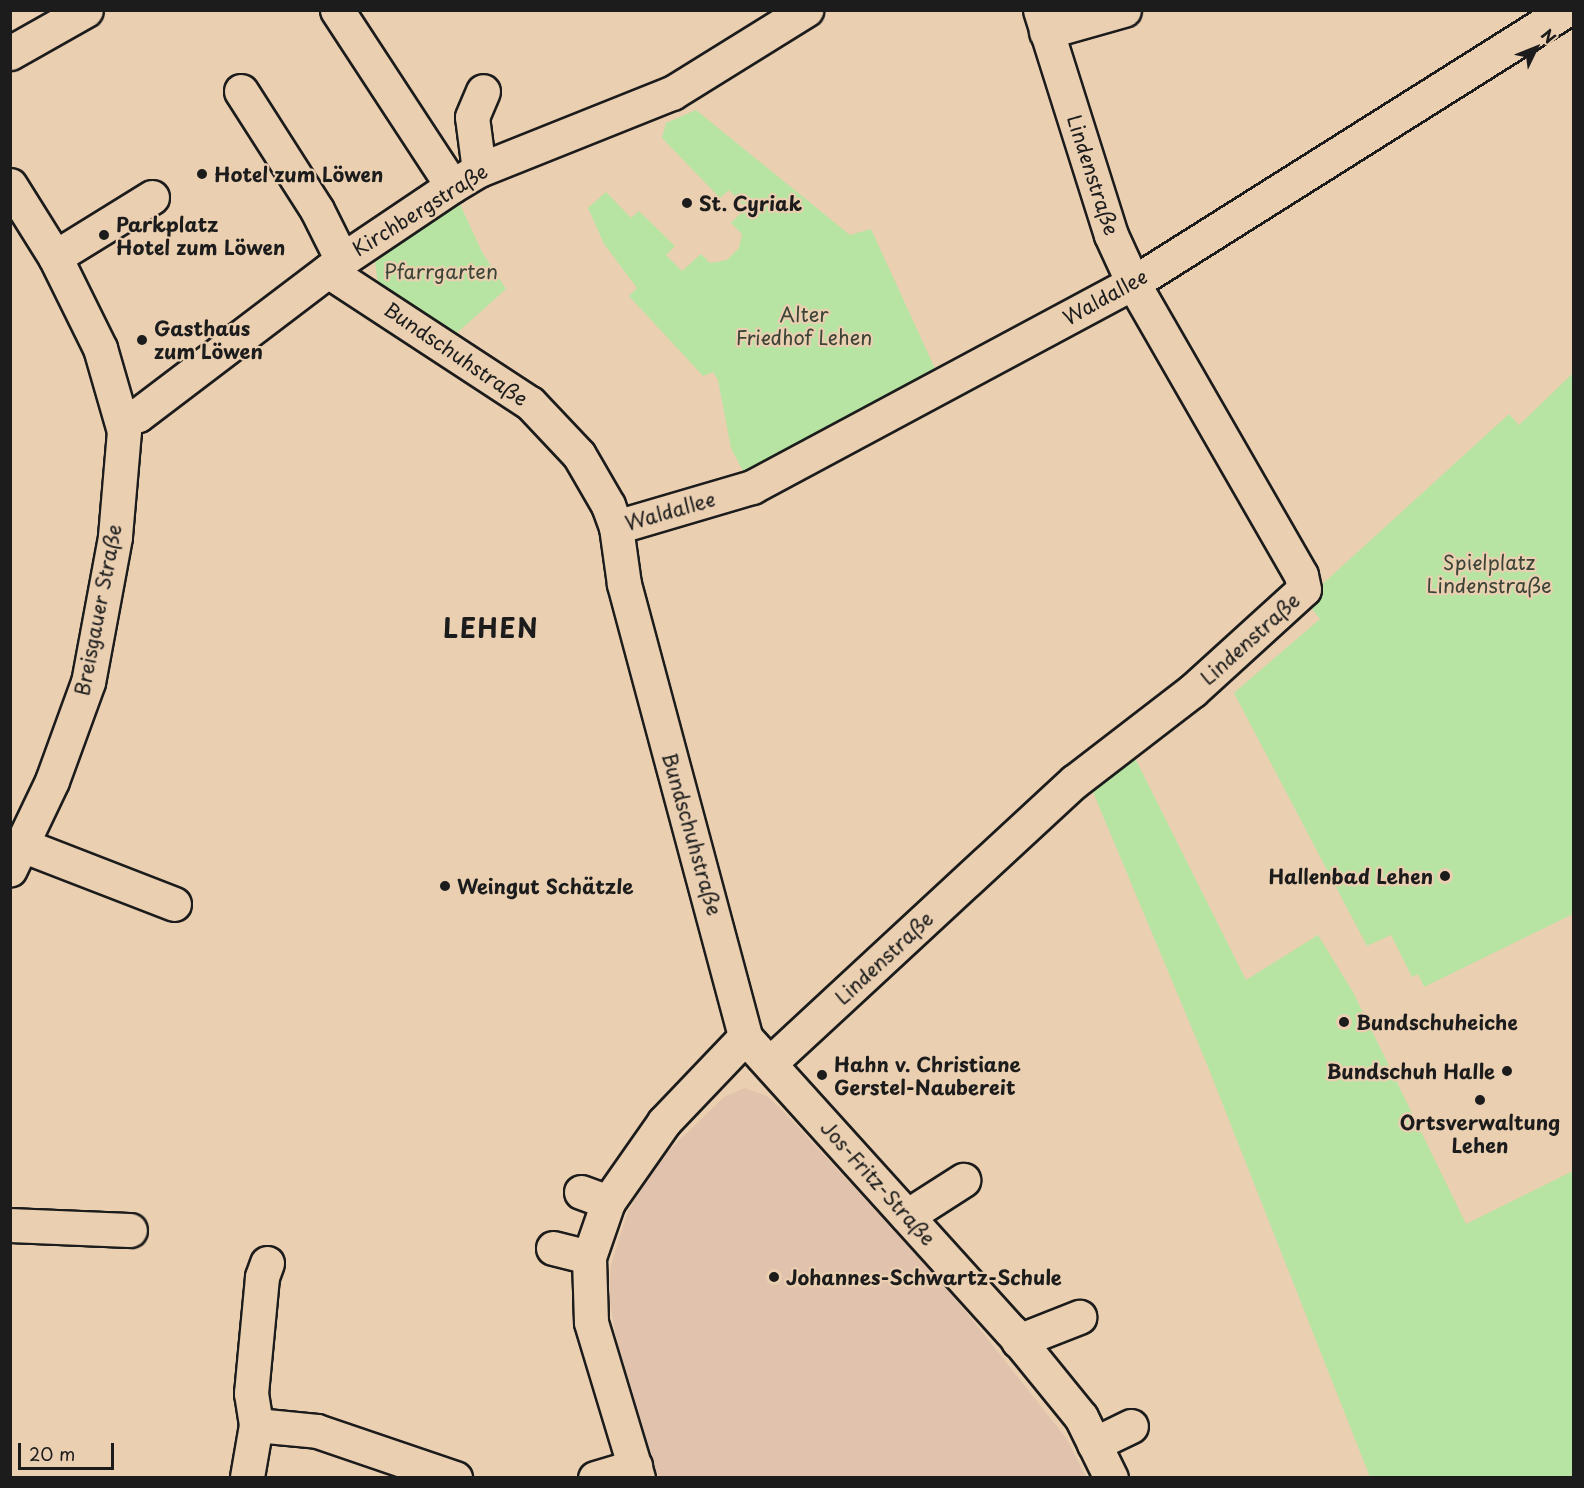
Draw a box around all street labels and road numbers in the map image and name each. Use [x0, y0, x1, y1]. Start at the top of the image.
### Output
street label: Lindenstraße [1062, 112, 1124, 238]
street label: Kirchbergstraße [348, 159, 492, 261]
street label: Waldallee [1059, 264, 1151, 330]
street label: Bundschuhstraße [380, 297, 532, 411]
street label: Waldallee [622, 487, 718, 535]
street label: Breisgauer Straße [69, 522, 127, 698]
street label: Lindenstraße [1196, 588, 1304, 690]
street label: Bundschuhstraße [657, 750, 727, 918]
street label: Lindenstraße [830, 907, 938, 1009]
street label: Jos-Fritz-Straße [816, 1116, 940, 1250]

